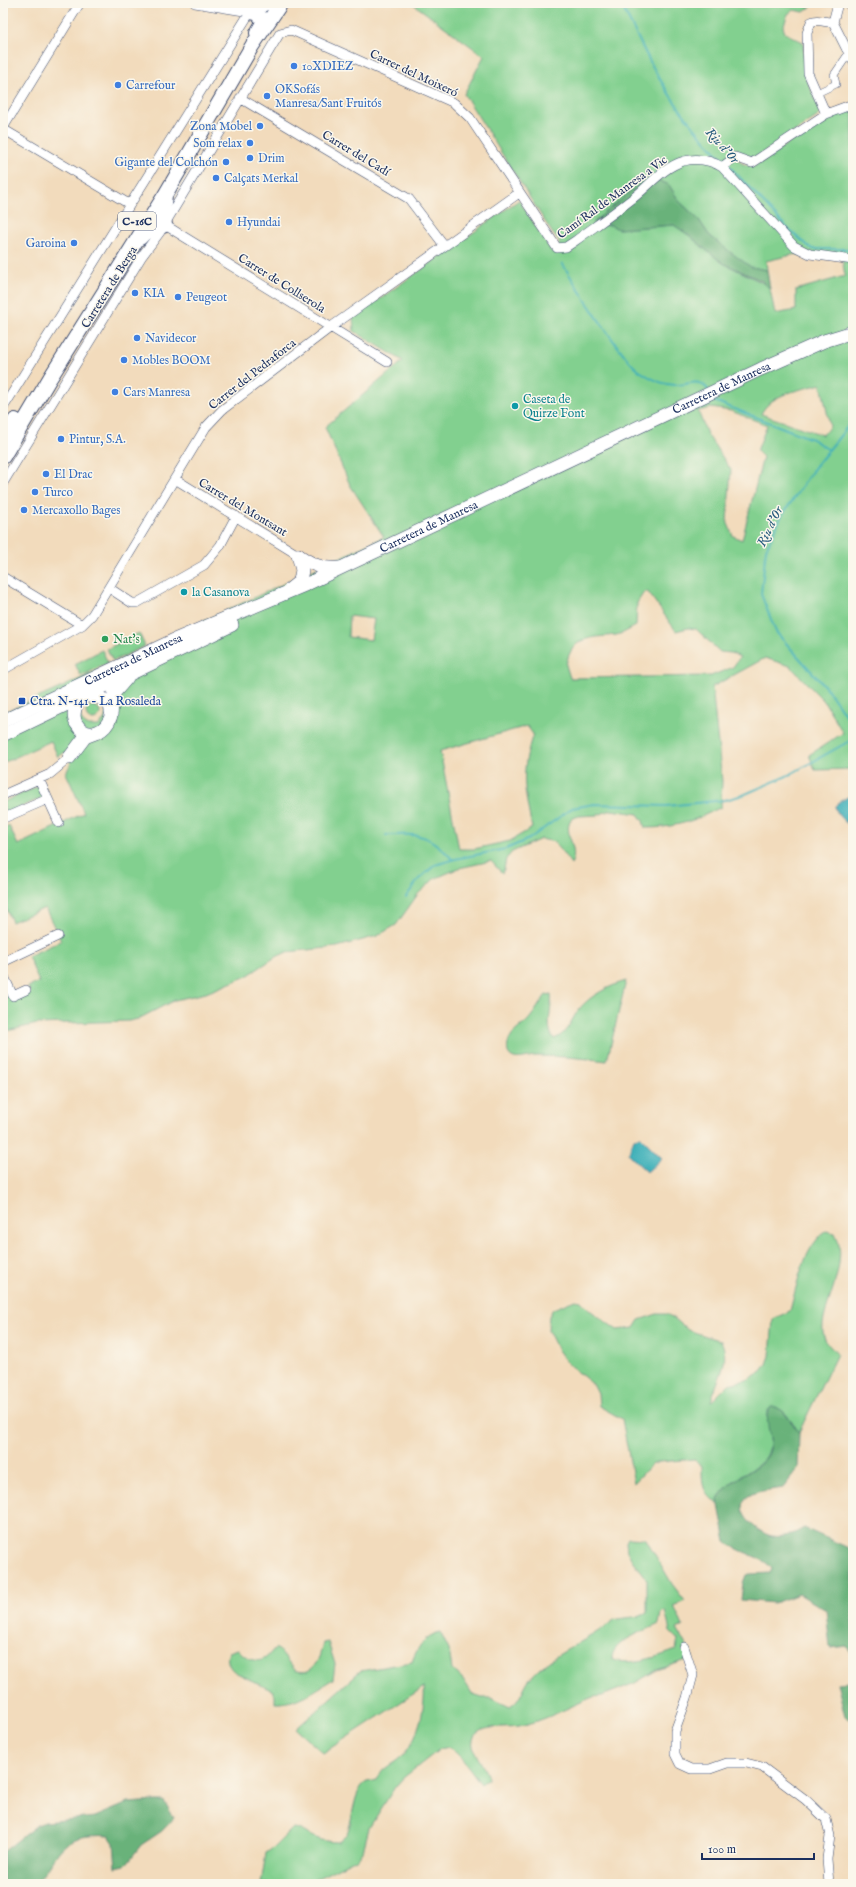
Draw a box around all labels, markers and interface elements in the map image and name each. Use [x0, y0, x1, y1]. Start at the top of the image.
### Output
street label: Carrer del Moixeró [367, 46, 461, 101]
place label: 10XDIEZ [302, 59, 354, 74]
marker: 10XDIEZ [289, 61, 299, 71]
place label: Carrefour [126, 78, 176, 93]
marker: Carrefour [113, 80, 123, 90]
place label: OKSofás Manresa/Sant Fruitós [275, 82, 382, 111]
marker: OKSofás Manresa/Sant Fruitós [262, 91, 272, 101]
place label: Zona Mobel [190, 119, 253, 134]
marker: Zona Mobel [255, 121, 265, 131]
water label: Riu d'Or [701, 124, 743, 168]
street label: Carrer del Cadí [319, 127, 393, 180]
place label: Som relax [193, 136, 242, 151]
marker: Som relax [245, 138, 255, 148]
place label: Drim [258, 151, 285, 166]
street label: Camí Ral de Manresa a Vic [554, 152, 670, 242]
marker: Drim [245, 153, 255, 163]
place label: Gigante del Colchón [115, 155, 219, 170]
marker: Gigante del Colchón [221, 157, 231, 167]
place label: Calçats Merkal [224, 171, 299, 186]
marker: Calçats Merkal [211, 173, 221, 183]
road number: C-16C [118, 212, 156, 230]
place label: Hyundai [237, 215, 280, 230]
marker: Hyundai [224, 217, 234, 227]
place label: Garoina [26, 236, 67, 251]
marker: Garoina [69, 238, 79, 248]
street label: Carretera de Berga [78, 243, 141, 331]
street label: Carrer de Collserola [235, 251, 329, 317]
place label: KIA [143, 286, 166, 301]
marker: KIA [130, 288, 140, 298]
place label: Peugeot [186, 290, 227, 305]
marker: Peugeot [173, 292, 183, 302]
place label: Navidecor [145, 331, 197, 346]
marker: Navidecor [132, 333, 142, 343]
street label: Carrer del Pedraforca [206, 335, 300, 413]
place label: Mobles BOOM [132, 353, 211, 368]
marker: Mobles BOOM [119, 355, 129, 365]
street label: Carretera de Manresa [670, 358, 774, 418]
place label: Cars Manresa [123, 385, 191, 400]
marker: Cars Manresa [110, 387, 120, 397]
place label: Caseta de Quirze Font [523, 392, 585, 421]
marker: Caseta de Quirze Font [510, 401, 520, 411]
place label: Pintur, S.A. [69, 432, 126, 447]
marker: Pintur, S.A. [56, 434, 66, 444]
place label: El Drac [54, 467, 93, 482]
marker: El Drac [41, 469, 51, 479]
street label: Carrer del Montsant [196, 475, 290, 540]
place label: Turco [43, 485, 73, 500]
marker: Turco [30, 487, 40, 497]
street label: Carretera de Manresa [377, 497, 481, 557]
place label: Mercaxollo Bages [32, 503, 121, 518]
water label: Riu d'Or [753, 503, 788, 550]
marker: Mercaxollo Bages [19, 505, 29, 515]
place label: la Casanova [192, 585, 250, 600]
marker: la Casanova [179, 587, 189, 597]
street label: Carretera de Manresa [82, 630, 185, 689]
place label: Nat's [113, 632, 140, 647]
marker: Nat's [100, 634, 110, 644]
place label: Ctra. N-141 - La Rosaleda [30, 694, 162, 709]
marker: Ctra. N-141 - La Rosaleda [17, 696, 27, 706]
scale bar [702, 1835, 814, 1861]
text: 100 m [708, 1842, 736, 1857]

